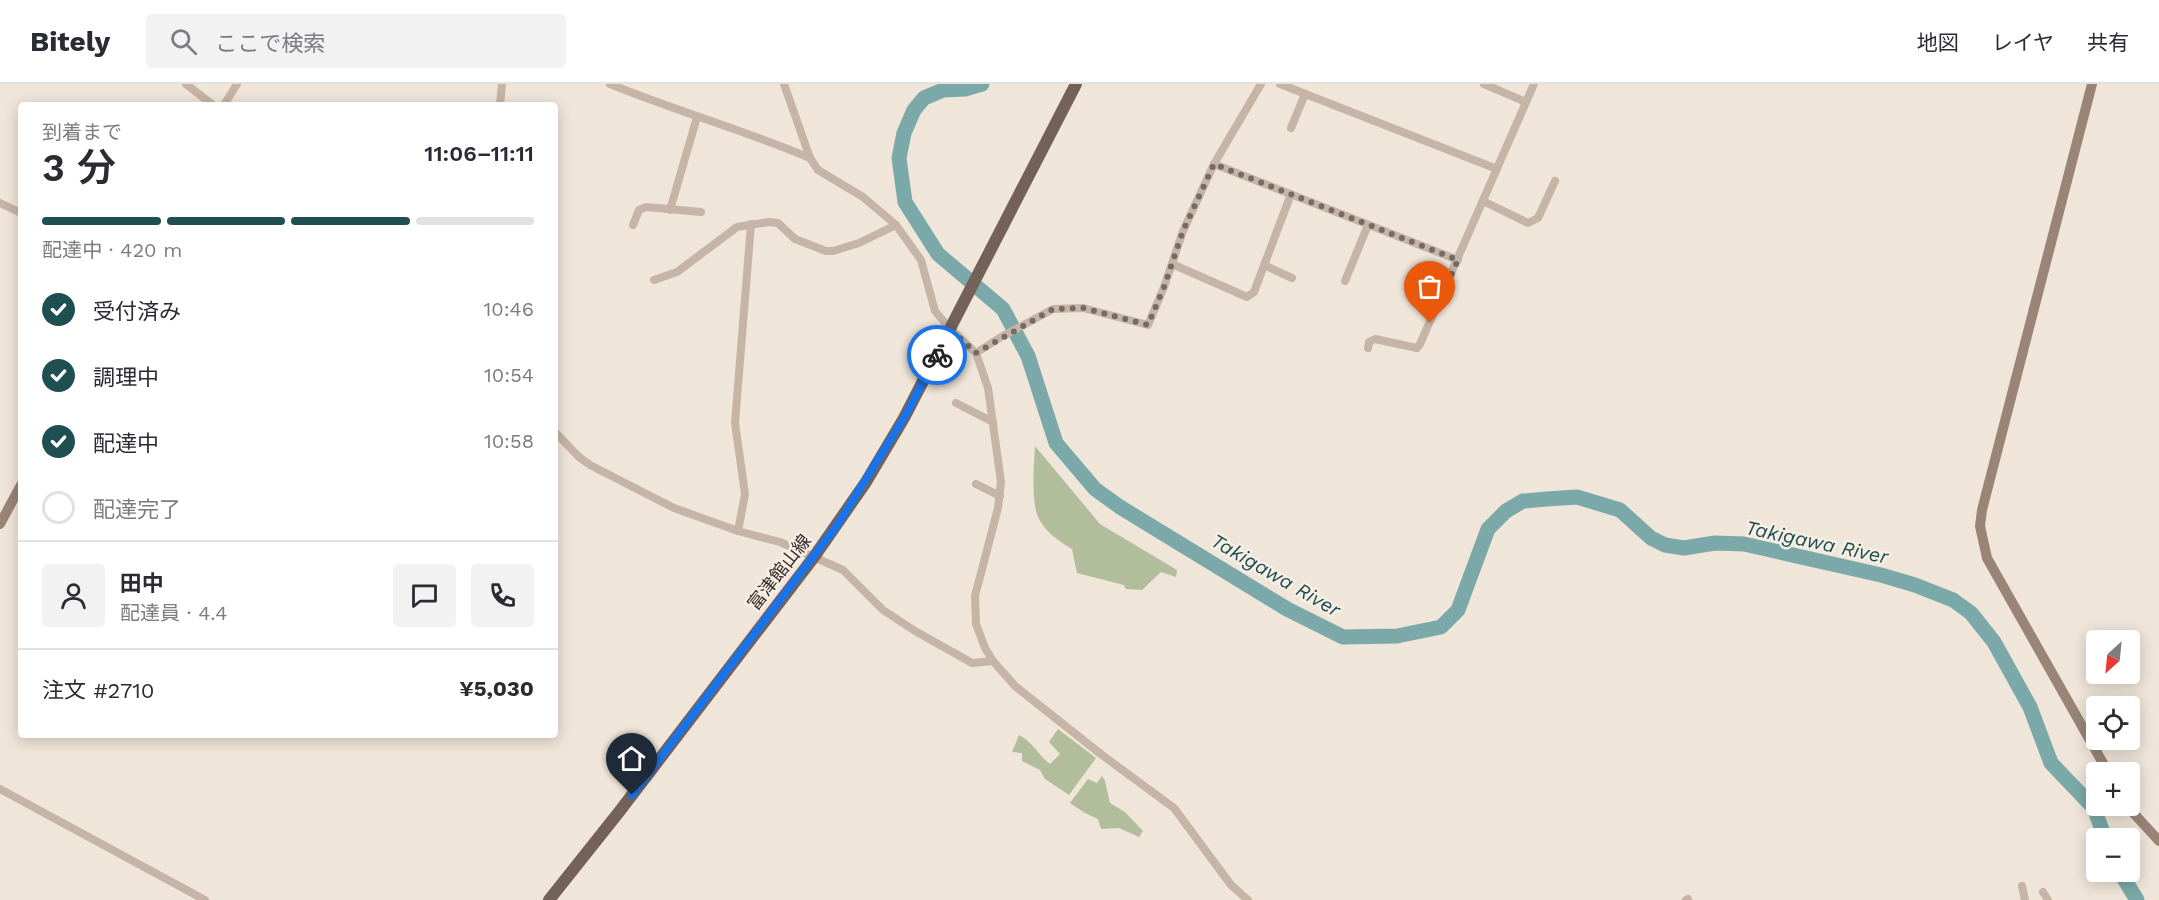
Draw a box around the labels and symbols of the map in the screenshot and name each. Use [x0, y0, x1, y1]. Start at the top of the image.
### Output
pin [1404, 261, 1455, 323]
courier [907, 325, 967, 385]
water label: Takigawa River [1743, 515, 1892, 569]
water label: Takigawa River [1207, 528, 1346, 622]
street label: 富津館山線 [743, 530, 815, 614]
north arrow [2086, 630, 2140, 684]
pin [606, 733, 657, 795]

